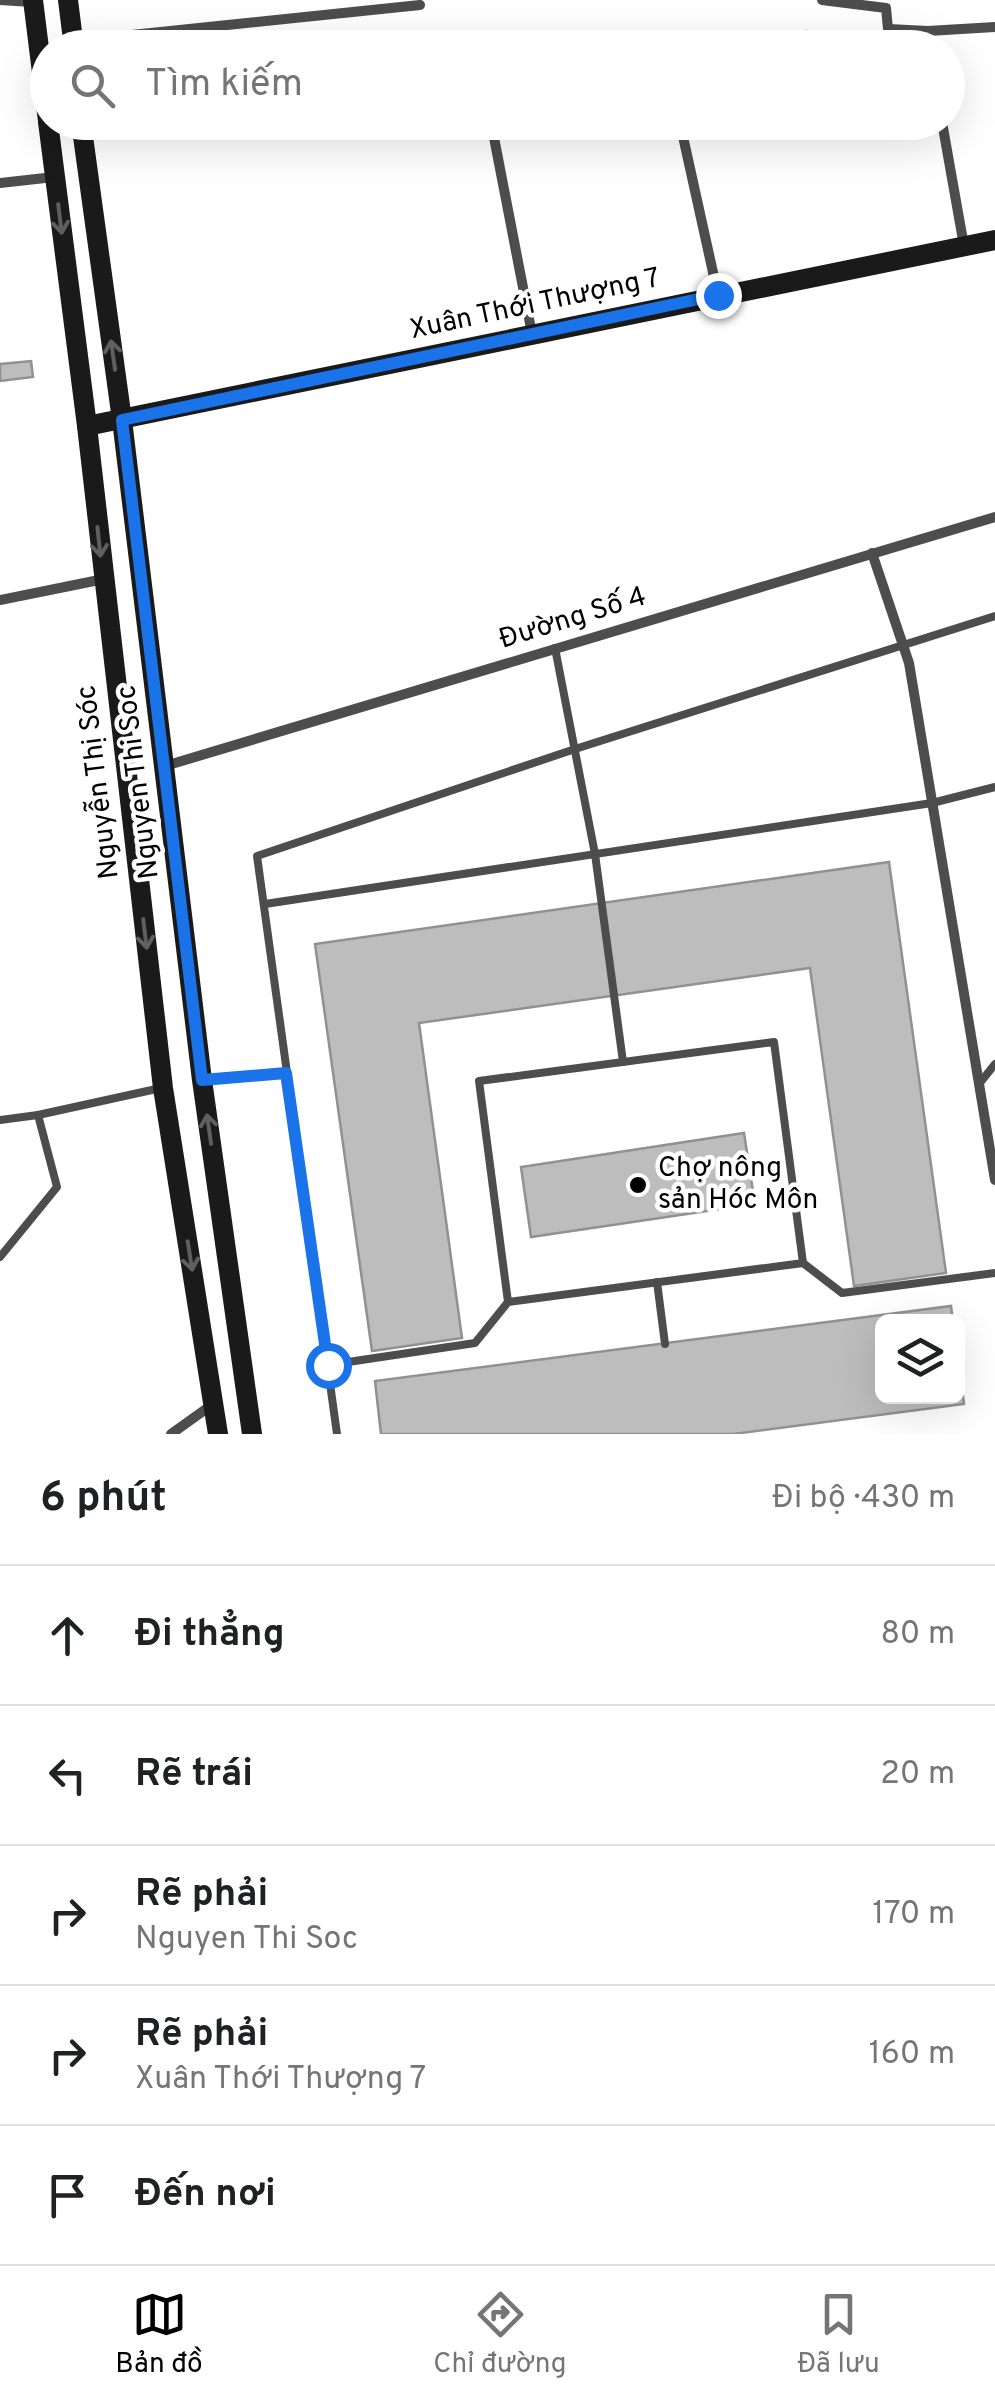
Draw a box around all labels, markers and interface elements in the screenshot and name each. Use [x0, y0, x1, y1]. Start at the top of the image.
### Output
search box [30, 30, 965, 140]
icon: search [65, 58, 120, 113]
text: Tìm kiếm [145, 61, 303, 110]
one-way arrow [51, 203, 70, 235]
street label: Xuân Thới Thượng 7 [407, 261, 663, 349]
route end [696, 273, 742, 319]
one-way arrow [103, 340, 122, 372]
one-way arrow [90, 525, 109, 557]
street label: Đường Số 4 [495, 579, 651, 658]
street label: Nguyễn Thị Sóc [67, 683, 129, 881]
street label: Nguyen Thi Soc [109, 683, 169, 881]
one-way arrow [136, 918, 155, 950]
one-way arrow [200, 1114, 218, 1146]
place label: Chợ nông sản Hóc Môn [658, 1151, 818, 1219]
marker: Chợ nông sản Hóc Môn [627, 1174, 649, 1196]
one-way arrow [181, 1239, 200, 1272]
map controls [875, 1314, 965, 1404]
button: layers [875, 1314, 965, 1404]
route start [306, 1343, 352, 1389]
text: 6 phút [40, 1473, 167, 1526]
text: Đi bộ · 430 m [772, 1479, 955, 1519]
icon: ahead [40, 1608, 95, 1663]
text: Đi thẳng [135, 1611, 285, 1660]
text: 80 m [881, 1615, 955, 1655]
icon: left [40, 1748, 95, 1803]
text: Rẽ trái [135, 1751, 253, 1800]
text: 20 m [880, 1755, 955, 1795]
text: Rẽ phải [135, 1871, 268, 1920]
icon: right [40, 1888, 95, 1943]
text: 170 m [872, 1895, 955, 1935]
text: Nguyen Thi Soc [135, 1920, 358, 1960]
text: Rẽ phải [135, 2011, 268, 2060]
icon: right [40, 2028, 95, 2083]
text: 160 m [869, 2035, 955, 2075]
text: Xuân Thới Thượng 7 [135, 2060, 426, 2100]
icon: arrive [40, 2168, 95, 2223]
text: Đến nơi [135, 2171, 276, 2220]
tab: Bản đồ [115, 2287, 203, 2383]
tab: Chỉ đường [433, 2287, 567, 2383]
tab: Đã lưu [797, 2287, 880, 2383]

